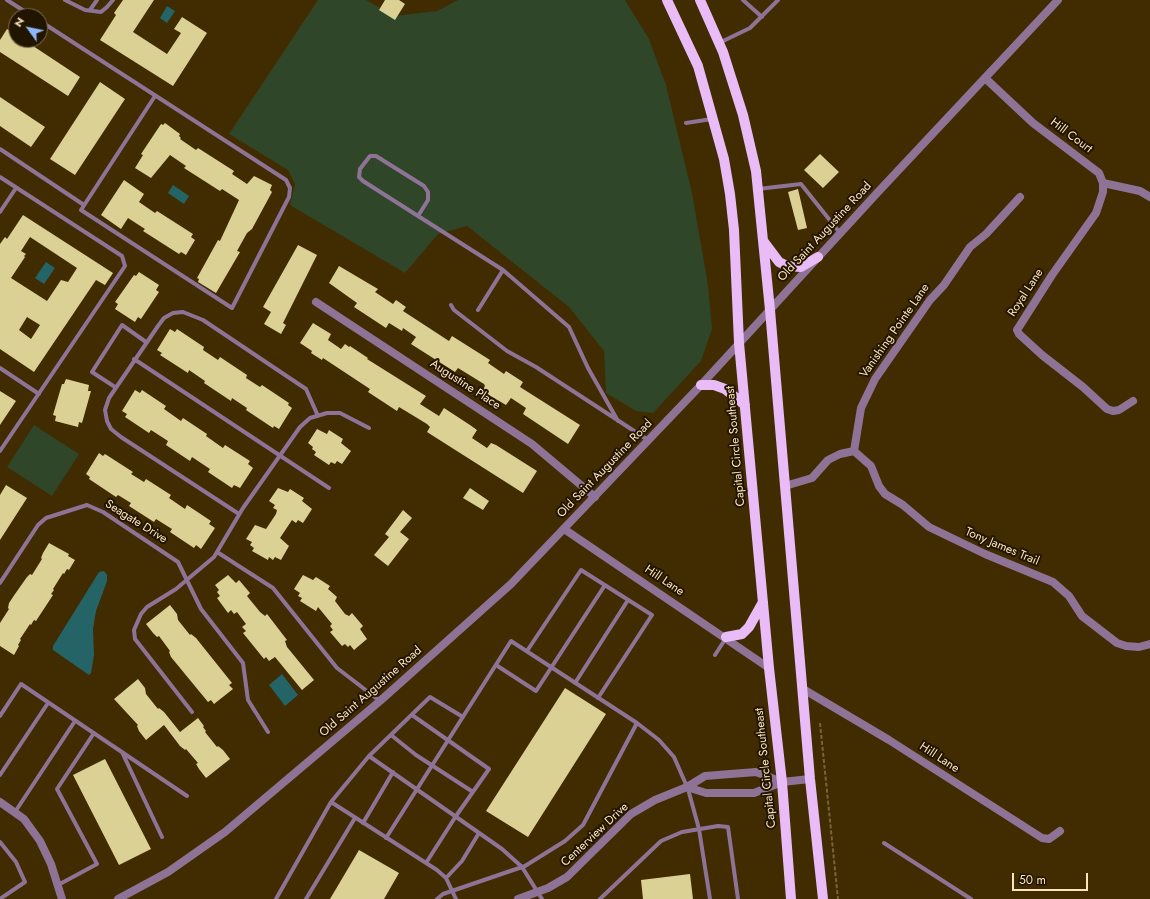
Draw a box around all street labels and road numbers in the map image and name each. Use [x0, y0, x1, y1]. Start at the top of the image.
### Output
street label: Hill Court [1047, 116, 1095, 156]
street label: Old Saint Augustine Road [775, 179, 875, 285]
street label: Royal Lane [1005, 266, 1047, 320]
street label: Vanishing Pointe Lane [857, 281, 933, 381]
street label: Augustine Place [427, 357, 503, 413]
street label: Capital Circle Southeast [724, 385, 748, 507]
street label: Old Saint Augustine Road [554, 417, 656, 521]
street label: Seagate Drive [102, 497, 170, 547]
street label: Tony James Trail [963, 525, 1041, 569]
street label: Hill Lane [642, 563, 686, 599]
street label: Old Saint Augustine Road [317, 644, 425, 740]
street label: Capital Circle Southeast [753, 707, 779, 829]
street label: Hill Lane [916, 740, 962, 776]
street label: Centerview Drive [558, 800, 632, 870]

